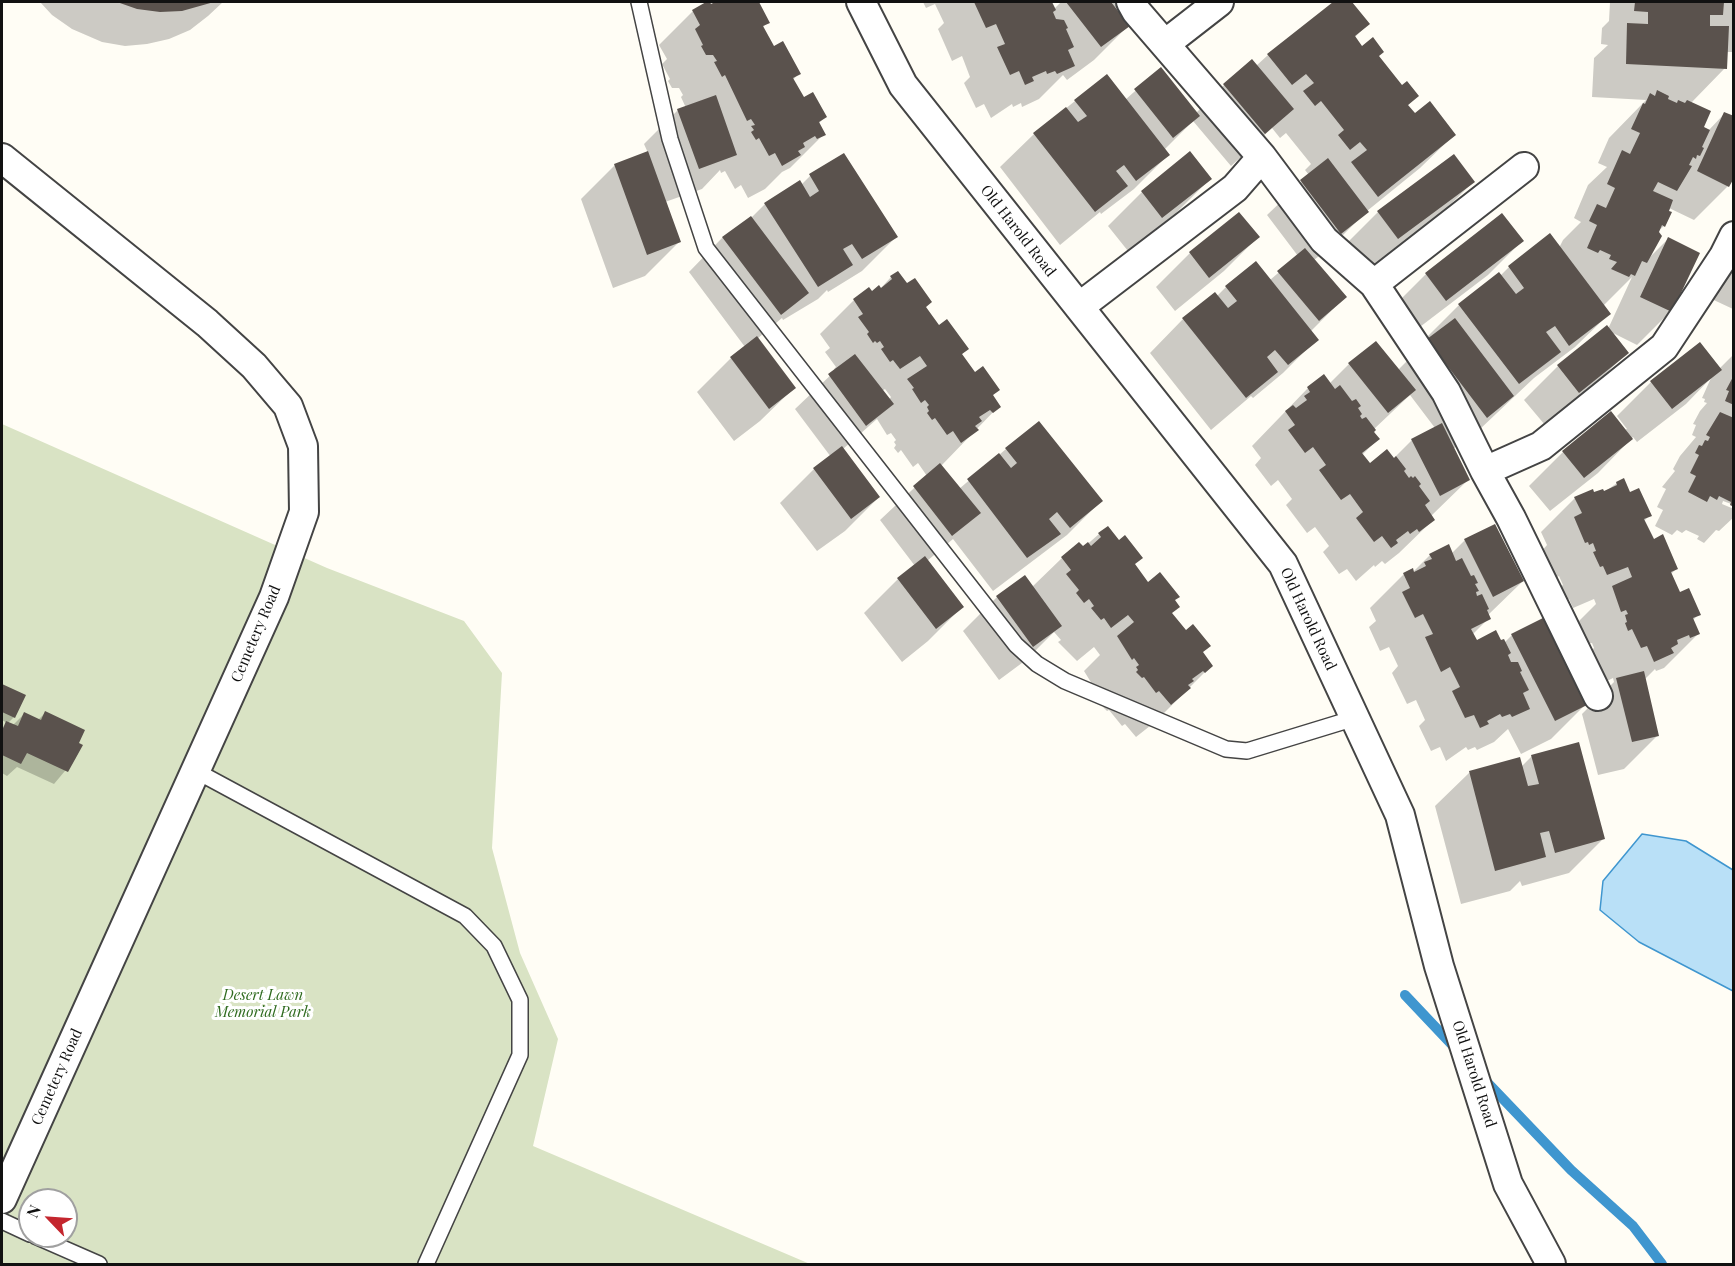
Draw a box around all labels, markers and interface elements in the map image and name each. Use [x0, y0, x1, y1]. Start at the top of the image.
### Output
street label: Old Harold Road [977, 182, 1059, 280]
street label: Old Harold Road [1276, 565, 1340, 673]
street label: Cemetery Road [227, 583, 285, 685]
park label: Desert Lawn Memorial Park [215, 986, 311, 1021]
street label: Old Harold Road [1448, 1018, 1500, 1130]
street label: Cemetery Road [28, 1026, 86, 1128]
north arrow [18, 1188, 78, 1248]
text: N [21, 1201, 45, 1221]

